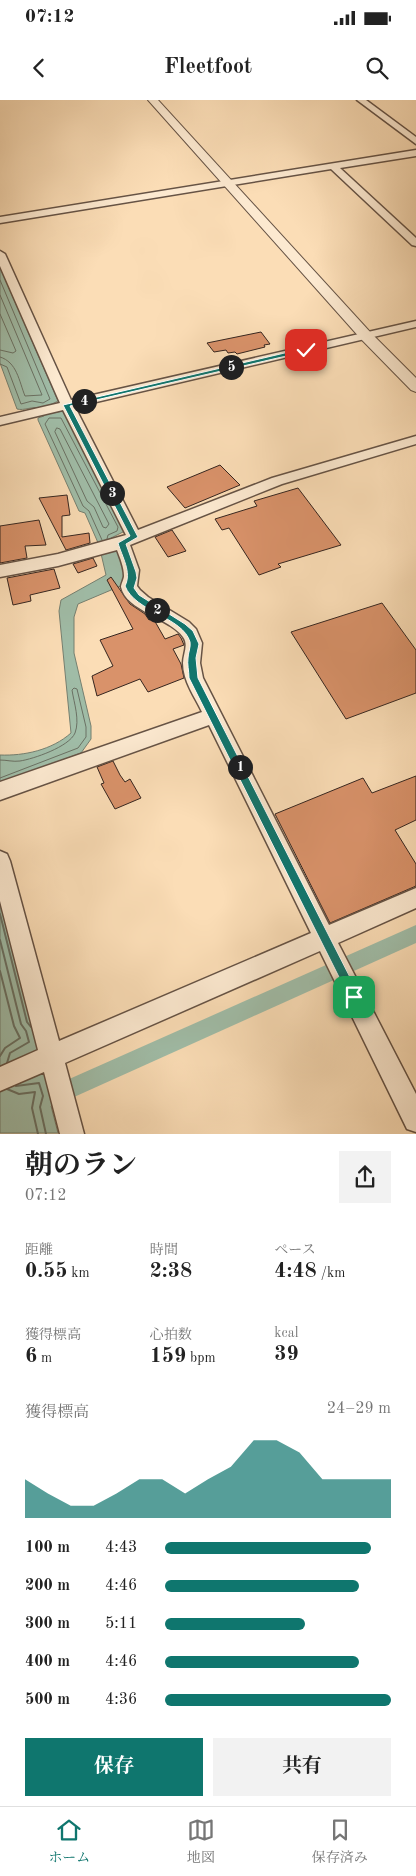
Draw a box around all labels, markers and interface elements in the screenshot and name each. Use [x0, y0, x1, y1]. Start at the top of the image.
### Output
text: 07:12 [25, 8, 74, 27]
icon: back [25, 54, 53, 82]
icon: search [363, 54, 391, 82]
text: Fleetfoot [164, 56, 252, 78]
pin [285, 329, 327, 371]
icon: check [292, 336, 320, 364]
pin: 5 [218, 354, 244, 380]
text: 5 [227, 360, 236, 374]
pin: 4 [72, 388, 96, 414]
text: 4 [80, 394, 89, 408]
pin: 3 [100, 480, 124, 506]
text: 3 [108, 486, 117, 500]
pin: 2 [144, 598, 170, 622]
text: 2 [153, 603, 162, 617]
pin: 1 [228, 754, 252, 780]
text: 1 [236, 760, 245, 774]
pin [333, 976, 375, 1018]
icon: arrive [340, 983, 368, 1011]
button: share [339, 1151, 391, 1203]
text: 朝のラン [25, 1153, 137, 1181]
text: 07:12 [25, 1188, 67, 1204]
text: 距離 [25, 1243, 53, 1257]
text: 時間 [150, 1243, 178, 1257]
text: ペース [274, 1243, 316, 1257]
text: 0.55 [25, 1261, 67, 1282]
text: 2:38 [150, 1261, 192, 1282]
text: 4:48 [274, 1261, 317, 1282]
text: km [67, 1266, 90, 1280]
text: /km [317, 1266, 345, 1280]
text: kcal [274, 1326, 298, 1340]
text: 獲得標高 [25, 1328, 81, 1342]
text: 心拍数 [150, 1328, 192, 1342]
text: 39 [274, 1344, 299, 1365]
text: 6 [25, 1346, 37, 1367]
text: 159 [150, 1346, 186, 1367]
text: m [37, 1351, 52, 1365]
text: bpm [186, 1351, 216, 1365]
text: 24–29 m [327, 1401, 391, 1417]
text: 獲得標高 [25, 1405, 89, 1421]
text: 100 m [25, 1540, 70, 1556]
text: 4:43 [105, 1540, 137, 1556]
text: 200 m [25, 1578, 70, 1594]
text: 4:46 [105, 1578, 137, 1594]
text: 300 m [25, 1616, 70, 1632]
text: 5:11 [105, 1616, 137, 1632]
text: 400 m [25, 1654, 70, 1670]
text: 4:46 [105, 1654, 137, 1670]
text: 500 m [25, 1692, 70, 1708]
text: 4:36 [105, 1692, 137, 1708]
button: 保存 [25, 1738, 203, 1796]
button: 共有 [213, 1738, 391, 1796]
tab: ホーム [48, 1816, 90, 1867]
tab: 地図 [187, 1816, 215, 1867]
tab: 保存済み [312, 1816, 368, 1867]

